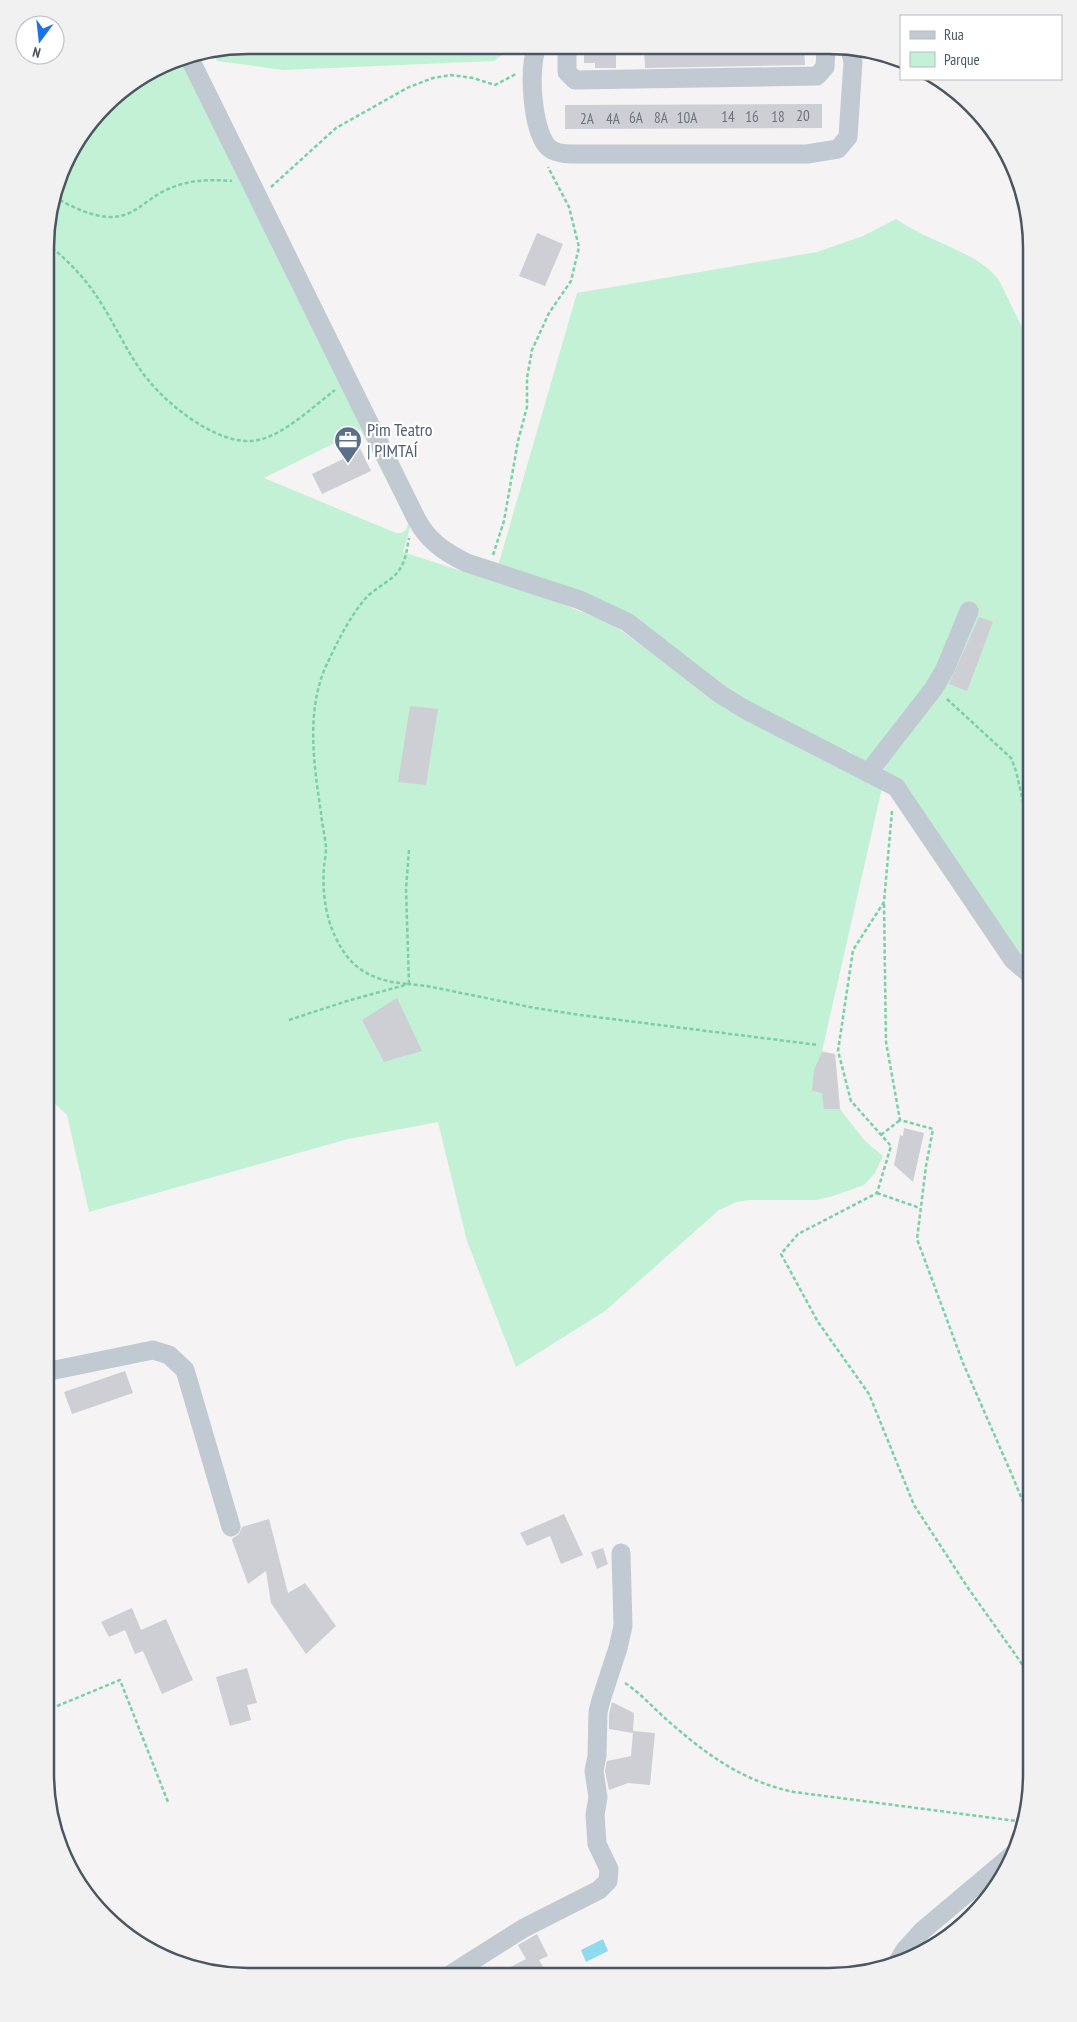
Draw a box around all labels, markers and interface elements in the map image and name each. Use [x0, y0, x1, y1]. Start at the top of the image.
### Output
north arrow [15, 15, 65, 65]
legend [900, 15, 1062, 80]
text: Rua [944, 25, 964, 44]
text: N [31, 43, 43, 62]
text: Parque [944, 50, 980, 69]
house number: 20 [796, 106, 810, 125]
house number: 14 [721, 107, 735, 126]
house number: 16 [745, 107, 759, 126]
house number: 18 [771, 107, 785, 126]
house number: 6A [629, 108, 644, 127]
house number: 8A [654, 108, 669, 127]
house number: 10A [677, 108, 698, 127]
house number: 2A [580, 109, 595, 128]
house number: 4A [606, 109, 621, 128]
place label: Pim Teatro | PIMTAÍ [367, 418, 433, 462]
office icon: Pim Teatro | PIMTAÍ [333, 425, 363, 464]

